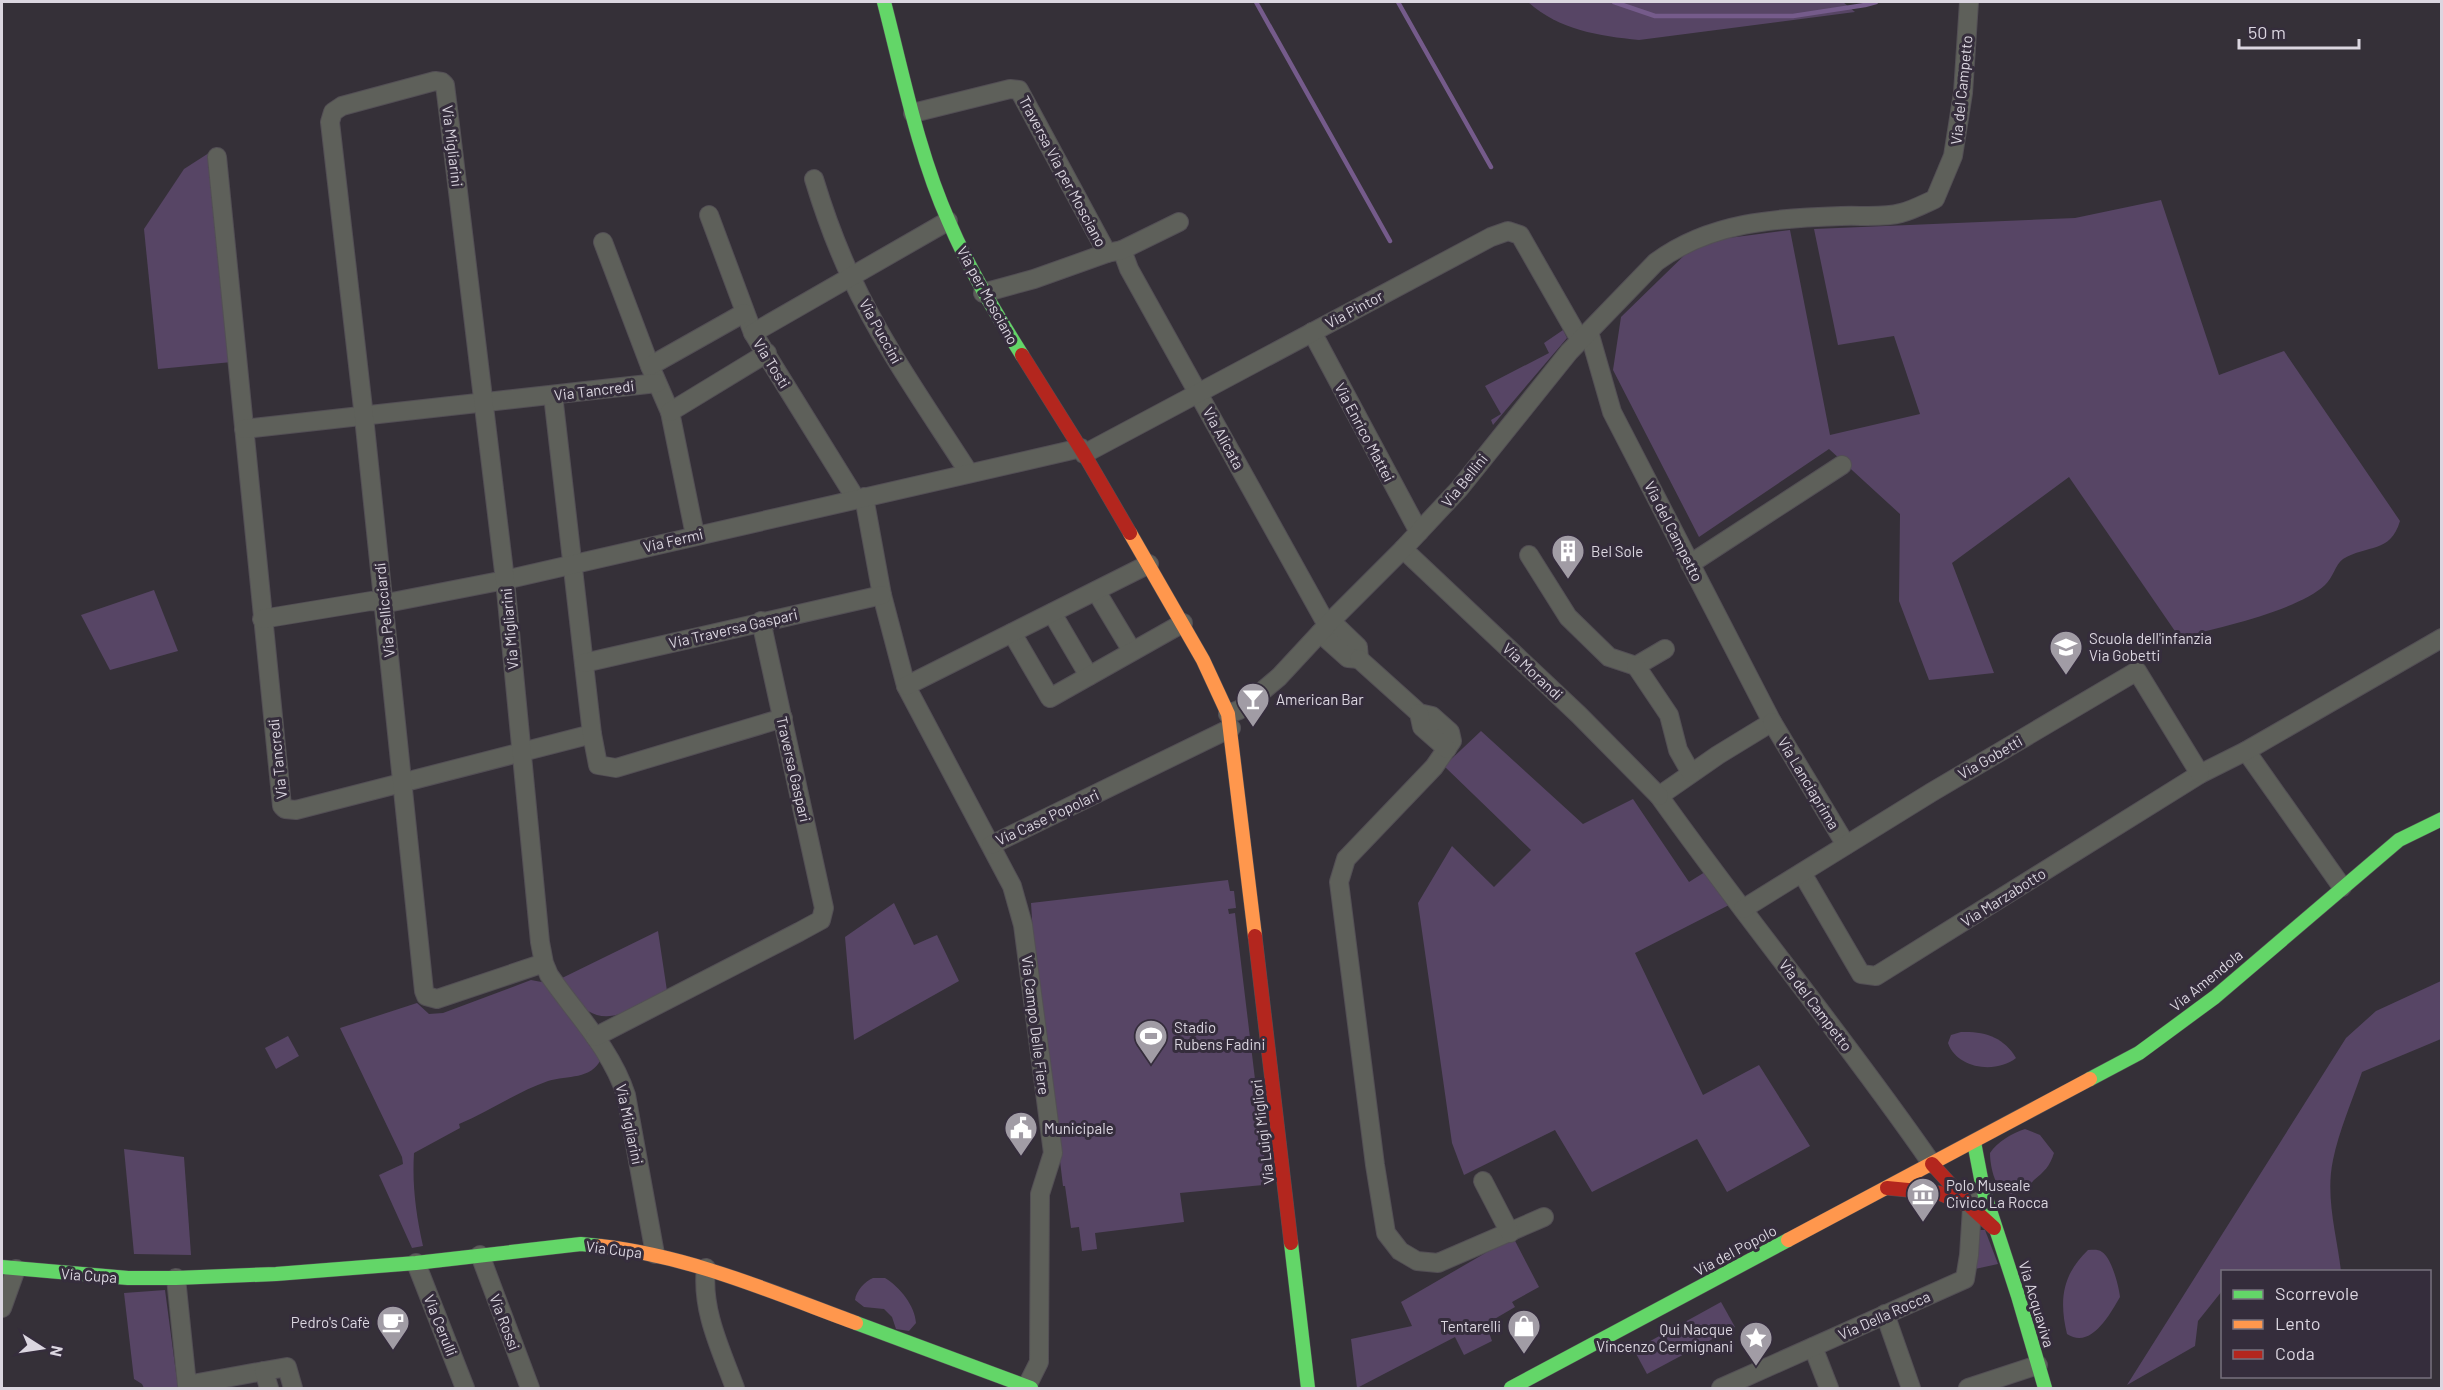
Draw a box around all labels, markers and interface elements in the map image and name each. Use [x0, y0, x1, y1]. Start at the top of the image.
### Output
scale bar [2239, 12, 2359, 50]
text: 50 m [2248, 21, 2286, 43]
street label: Via del Campetto [1946, 34, 1976, 146]
street label: Traversa Via per Mosciano [1016, 92, 1110, 250]
street label: Via Migliarini [439, 104, 467, 188]
street label: Via per Mosciano [954, 243, 1022, 347]
street label: Via Pintor [1322, 286, 1387, 332]
street label: Via Puccini [856, 295, 906, 367]
street label: Via Tosti [750, 335, 794, 391]
street label: Via Tancredi [553, 376, 635, 404]
street label: Via Enrico Mattei [1331, 379, 1399, 485]
street label: Via Alicata [1200, 404, 1248, 472]
street label: Via Bellini [1437, 450, 1491, 510]
street label: Via del Campetto [1641, 478, 1707, 584]
street label: Via Fermi [641, 524, 705, 556]
building icon: Bel Sole [1550, 533, 1586, 580]
place label: Bel Sole [1591, 542, 1643, 560]
street label: Via Pellicciardi [370, 562, 398, 658]
street label: Via Migliarini [496, 587, 522, 671]
street label: Via Traversa Gaspari [667, 604, 799, 652]
school or university icon: Scuola dell'infanzia Via Gobetti [2048, 629, 2084, 676]
place label: Scuola dell'infanzia Via Gobetti [2089, 629, 2212, 664]
street label: Via Morandi [1499, 639, 1567, 703]
bar icon: American Bar [1235, 681, 1271, 728]
place label: American Bar [1276, 690, 1364, 708]
street label: Traversa Gaspari [773, 714, 815, 824]
street label: Via Tancredi [264, 718, 290, 800]
street label: Via Gobetti [1955, 731, 2025, 783]
street label: Via Lanciaprima [1774, 734, 1844, 832]
street label: Via Case Popolari [993, 785, 1101, 849]
street label: Via Marzabotto [1957, 864, 2049, 930]
street label: Via Amendola [2166, 945, 2246, 1015]
street label: Via Campo Delle Fiere [1018, 954, 1054, 1096]
street label: Via del Campetto [1776, 956, 1856, 1054]
sports icon: Stadio Rubens Fadini [1133, 1018, 1169, 1065]
place label: Stadio Rubens Fadini [1174, 1018, 1265, 1053]
street label: Via Luigi Migliori [1247, 1078, 1277, 1186]
street label: Via Migliarini [613, 1082, 647, 1166]
public building icon: Municipale [1003, 1110, 1039, 1157]
place label: Municipale [1044, 1119, 1114, 1137]
museum icon: Polo Museale Civico La Rocca [1905, 1176, 1941, 1223]
place label: Polo Museale Civico La Rocca [1946, 1176, 2049, 1211]
street label: Via del Popolo [1691, 1221, 1779, 1279]
street label: Via Cupa [585, 1237, 643, 1261]
street label: Via Acquaviva [2015, 1259, 2059, 1349]
street label: Via Cupa [60, 1264, 118, 1286]
legend [2221, 1270, 2431, 1378]
text: Scorrevole [2275, 1282, 2359, 1304]
street label: Via Della Rocca [1835, 1287, 1933, 1343]
street label: Via Rossi [486, 1291, 524, 1353]
street label: Via Cerulli [421, 1292, 461, 1358]
cafe icon: Pedro's Cafè [375, 1304, 411, 1351]
shop icon: Tentarelli [1506, 1308, 1542, 1355]
text: Lento [2275, 1312, 2321, 1334]
place label: Pedro's Cafè [291, 1313, 370, 1331]
place label: Tentarelli [1440, 1317, 1501, 1335]
north arrow [12, 1318, 72, 1378]
place label: Qui Nacque Vincenzo Cermignani [1596, 1320, 1733, 1355]
place icon: Qui Nacque Vincenzo Cermignani [1738, 1320, 1774, 1367]
text: Coda [2275, 1342, 2315, 1364]
text: N [47, 1344, 68, 1358]

